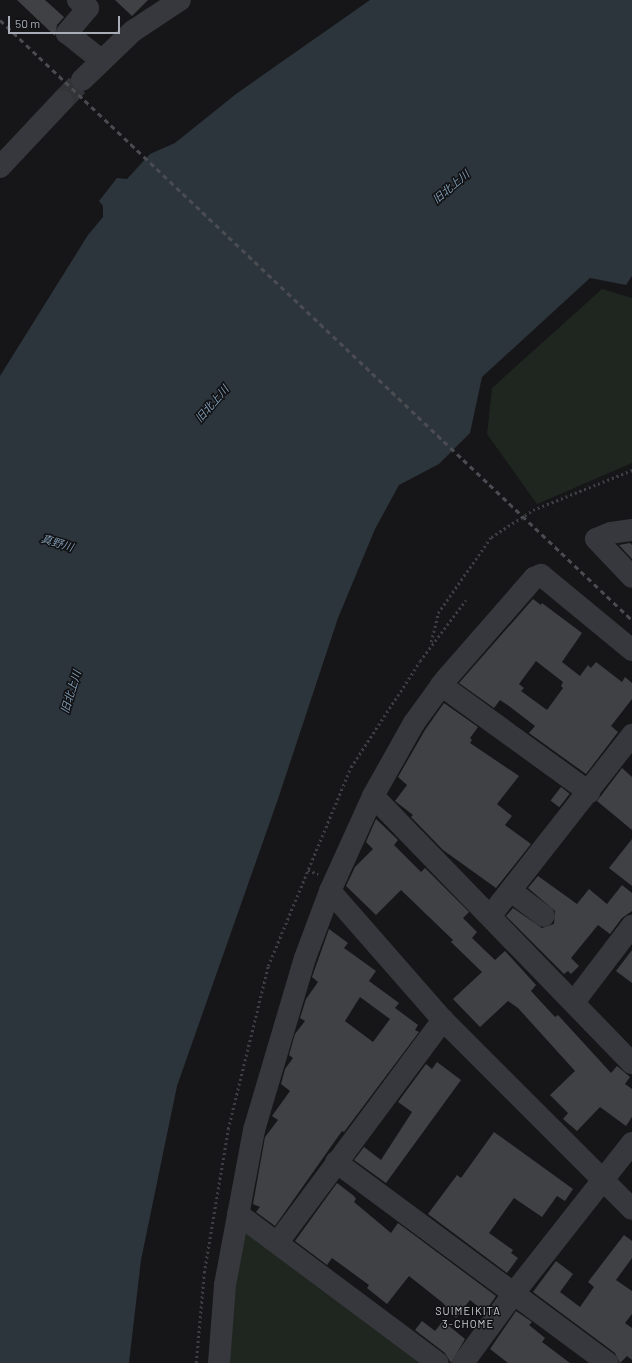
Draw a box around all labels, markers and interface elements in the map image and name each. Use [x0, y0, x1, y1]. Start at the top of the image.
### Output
scale bar [10, 8, 122, 34]
text: 50 m [15, 16, 40, 30]
water label: 旧北上川 [430, 168, 472, 206]
water label: 旧北上川 [193, 383, 231, 425]
water label: 真野川 [39, 532, 75, 554]
water label: 旧北上川 [58, 669, 84, 715]
district label: SUIMEIKITA 3-CHOME [435, 1305, 501, 1331]

